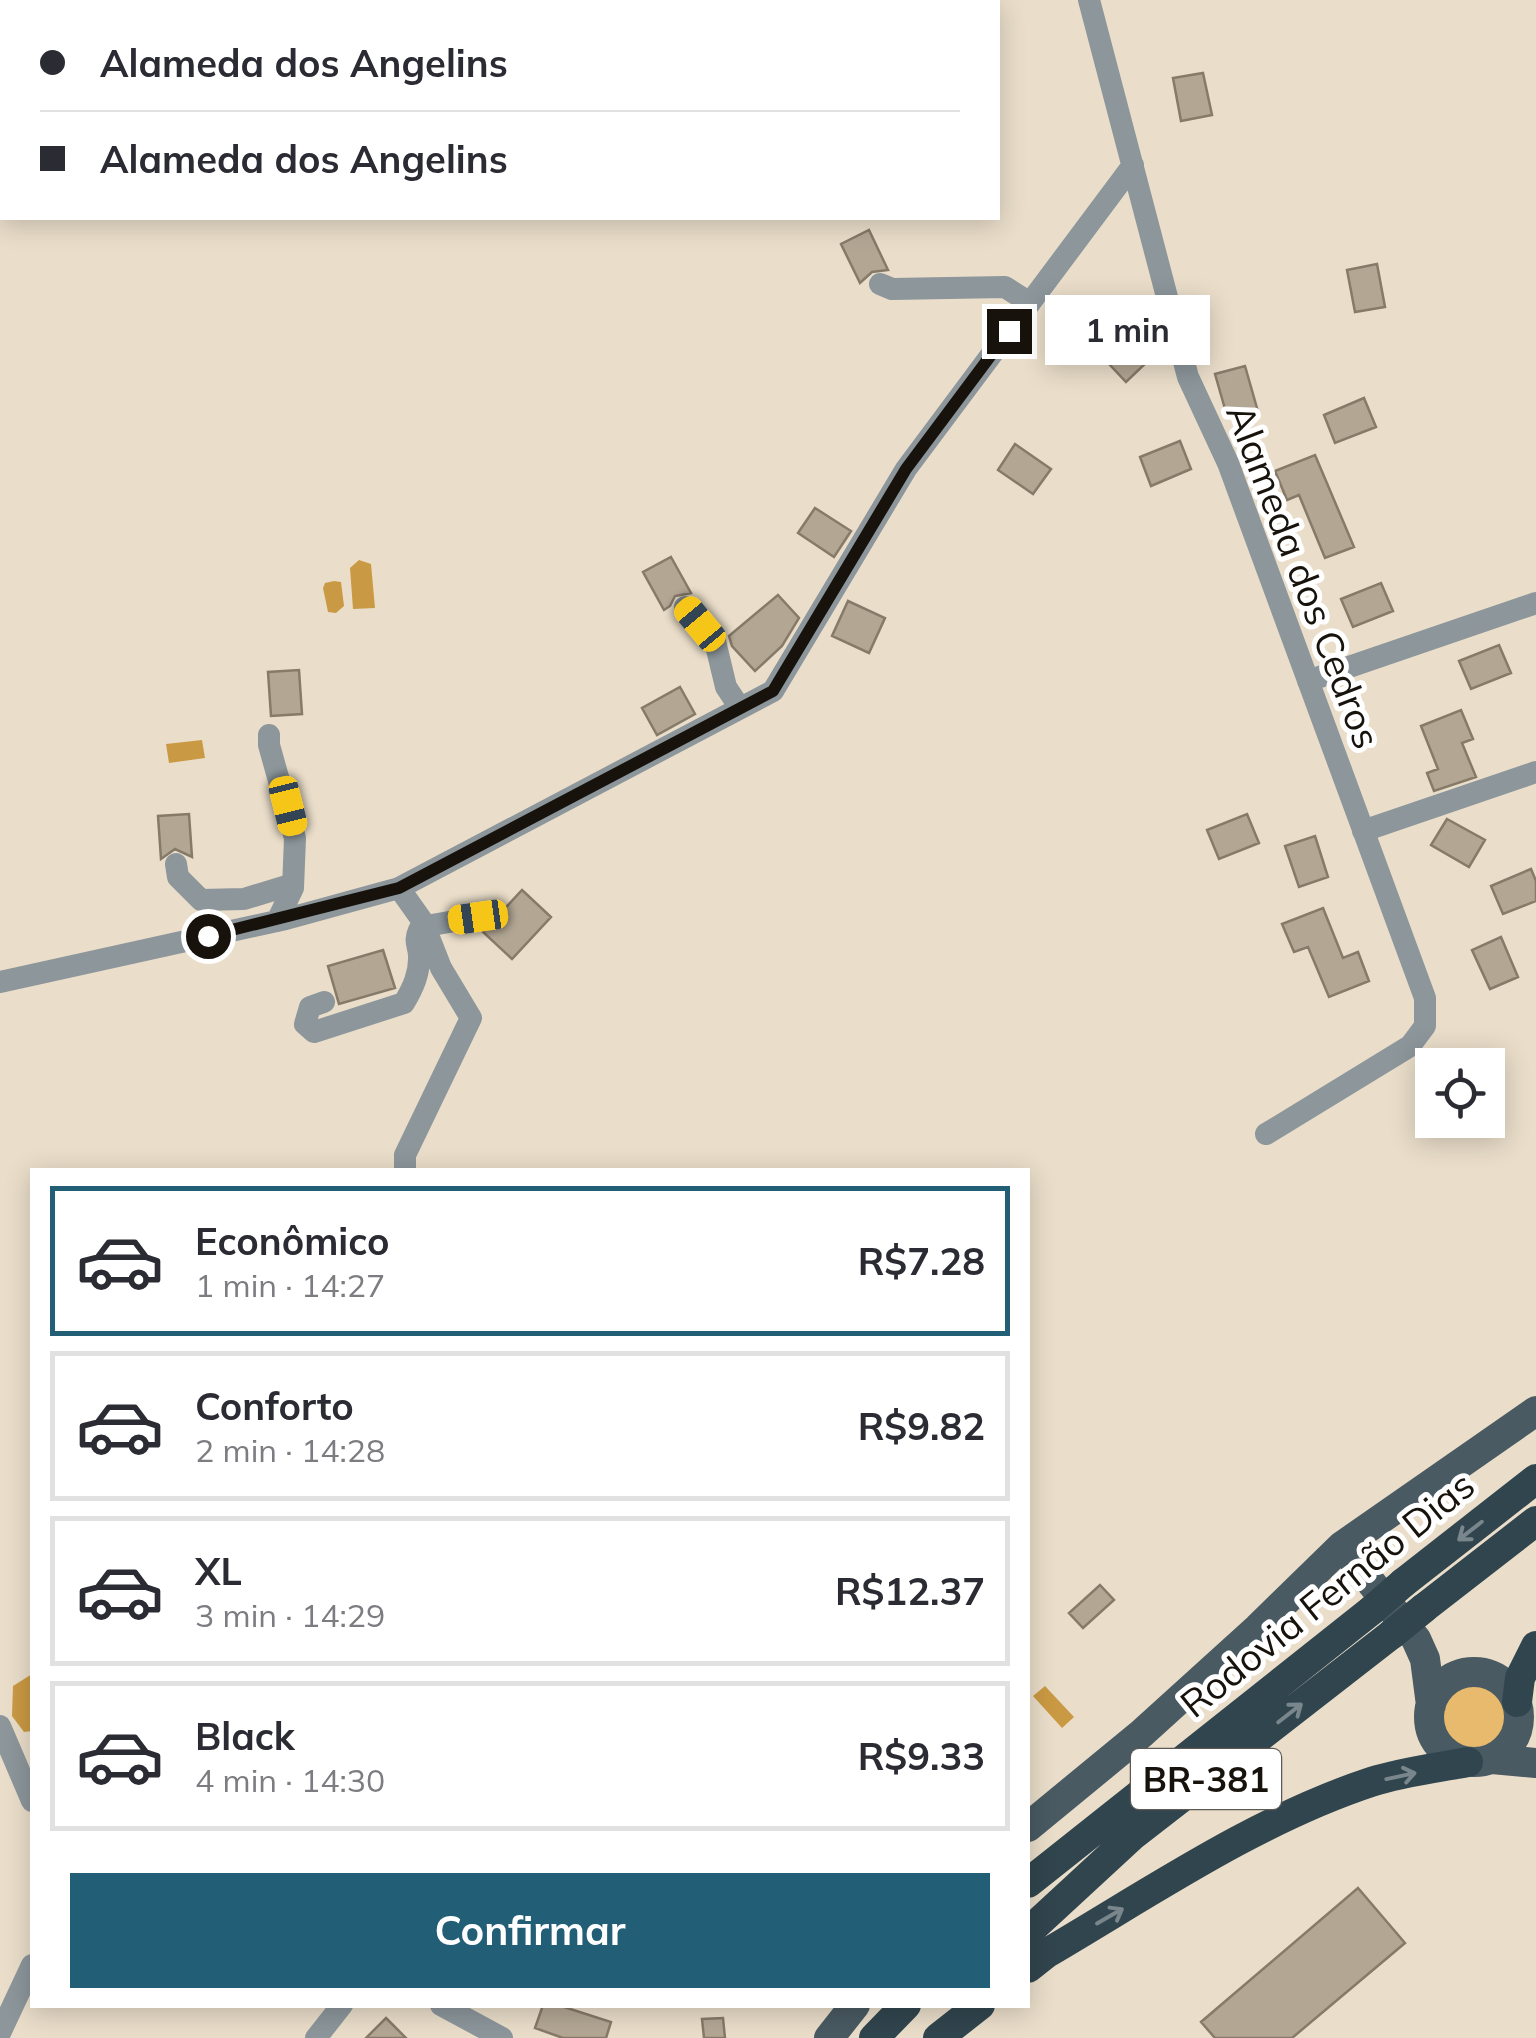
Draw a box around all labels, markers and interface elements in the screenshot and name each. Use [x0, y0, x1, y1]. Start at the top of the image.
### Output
text: Alameda dos Angelins [100, 39, 508, 87]
text: Alameda dos Angelins [100, 135, 508, 183]
callout: 1 min [1044, 296, 1209, 366]
route end [987, 309, 1032, 354]
text: 1 min [1085, 310, 1170, 350]
street label: Alameda dos Cedros [1216, 397, 1392, 755]
car [669, 591, 731, 657]
car [266, 773, 310, 839]
car [446, 898, 510, 936]
route start [186, 914, 231, 959]
map controls [1415, 1048, 1505, 1138]
button: locate [1415, 1048, 1505, 1138]
icon: car [75, 1216, 165, 1306]
text: Econômico [195, 1217, 390, 1265]
text: R$7.28 [858, 1237, 985, 1285]
text: 1 min · 14:27 [195, 1265, 385, 1305]
icon: car [75, 1381, 165, 1471]
text: Conforto [195, 1382, 354, 1430]
text: R$9.82 [858, 1402, 985, 1450]
text: 2 min · 14:28 [195, 1430, 385, 1470]
street label: Rodovia Fernão Dias [1170, 1461, 1484, 1727]
one-way arrow [1457, 1520, 1483, 1542]
icon: car [75, 1546, 165, 1636]
text: XL [195, 1547, 242, 1595]
text: R$12.37 [835, 1567, 985, 1615]
text: 3 min · 14:29 [195, 1595, 385, 1635]
one-way arrow [1277, 1703, 1303, 1725]
icon: car [75, 1711, 165, 1801]
text: Black [195, 1712, 295, 1760]
text: R$9.33 [858, 1732, 985, 1780]
road number: BR-381 [1131, 1749, 1281, 1809]
text: 4 min · 14:30 [195, 1760, 385, 1800]
one-way arrow [1384, 1765, 1416, 1784]
button: Confirmar [70, 1873, 990, 1988]
one-way arrow [1095, 1906, 1124, 1926]

